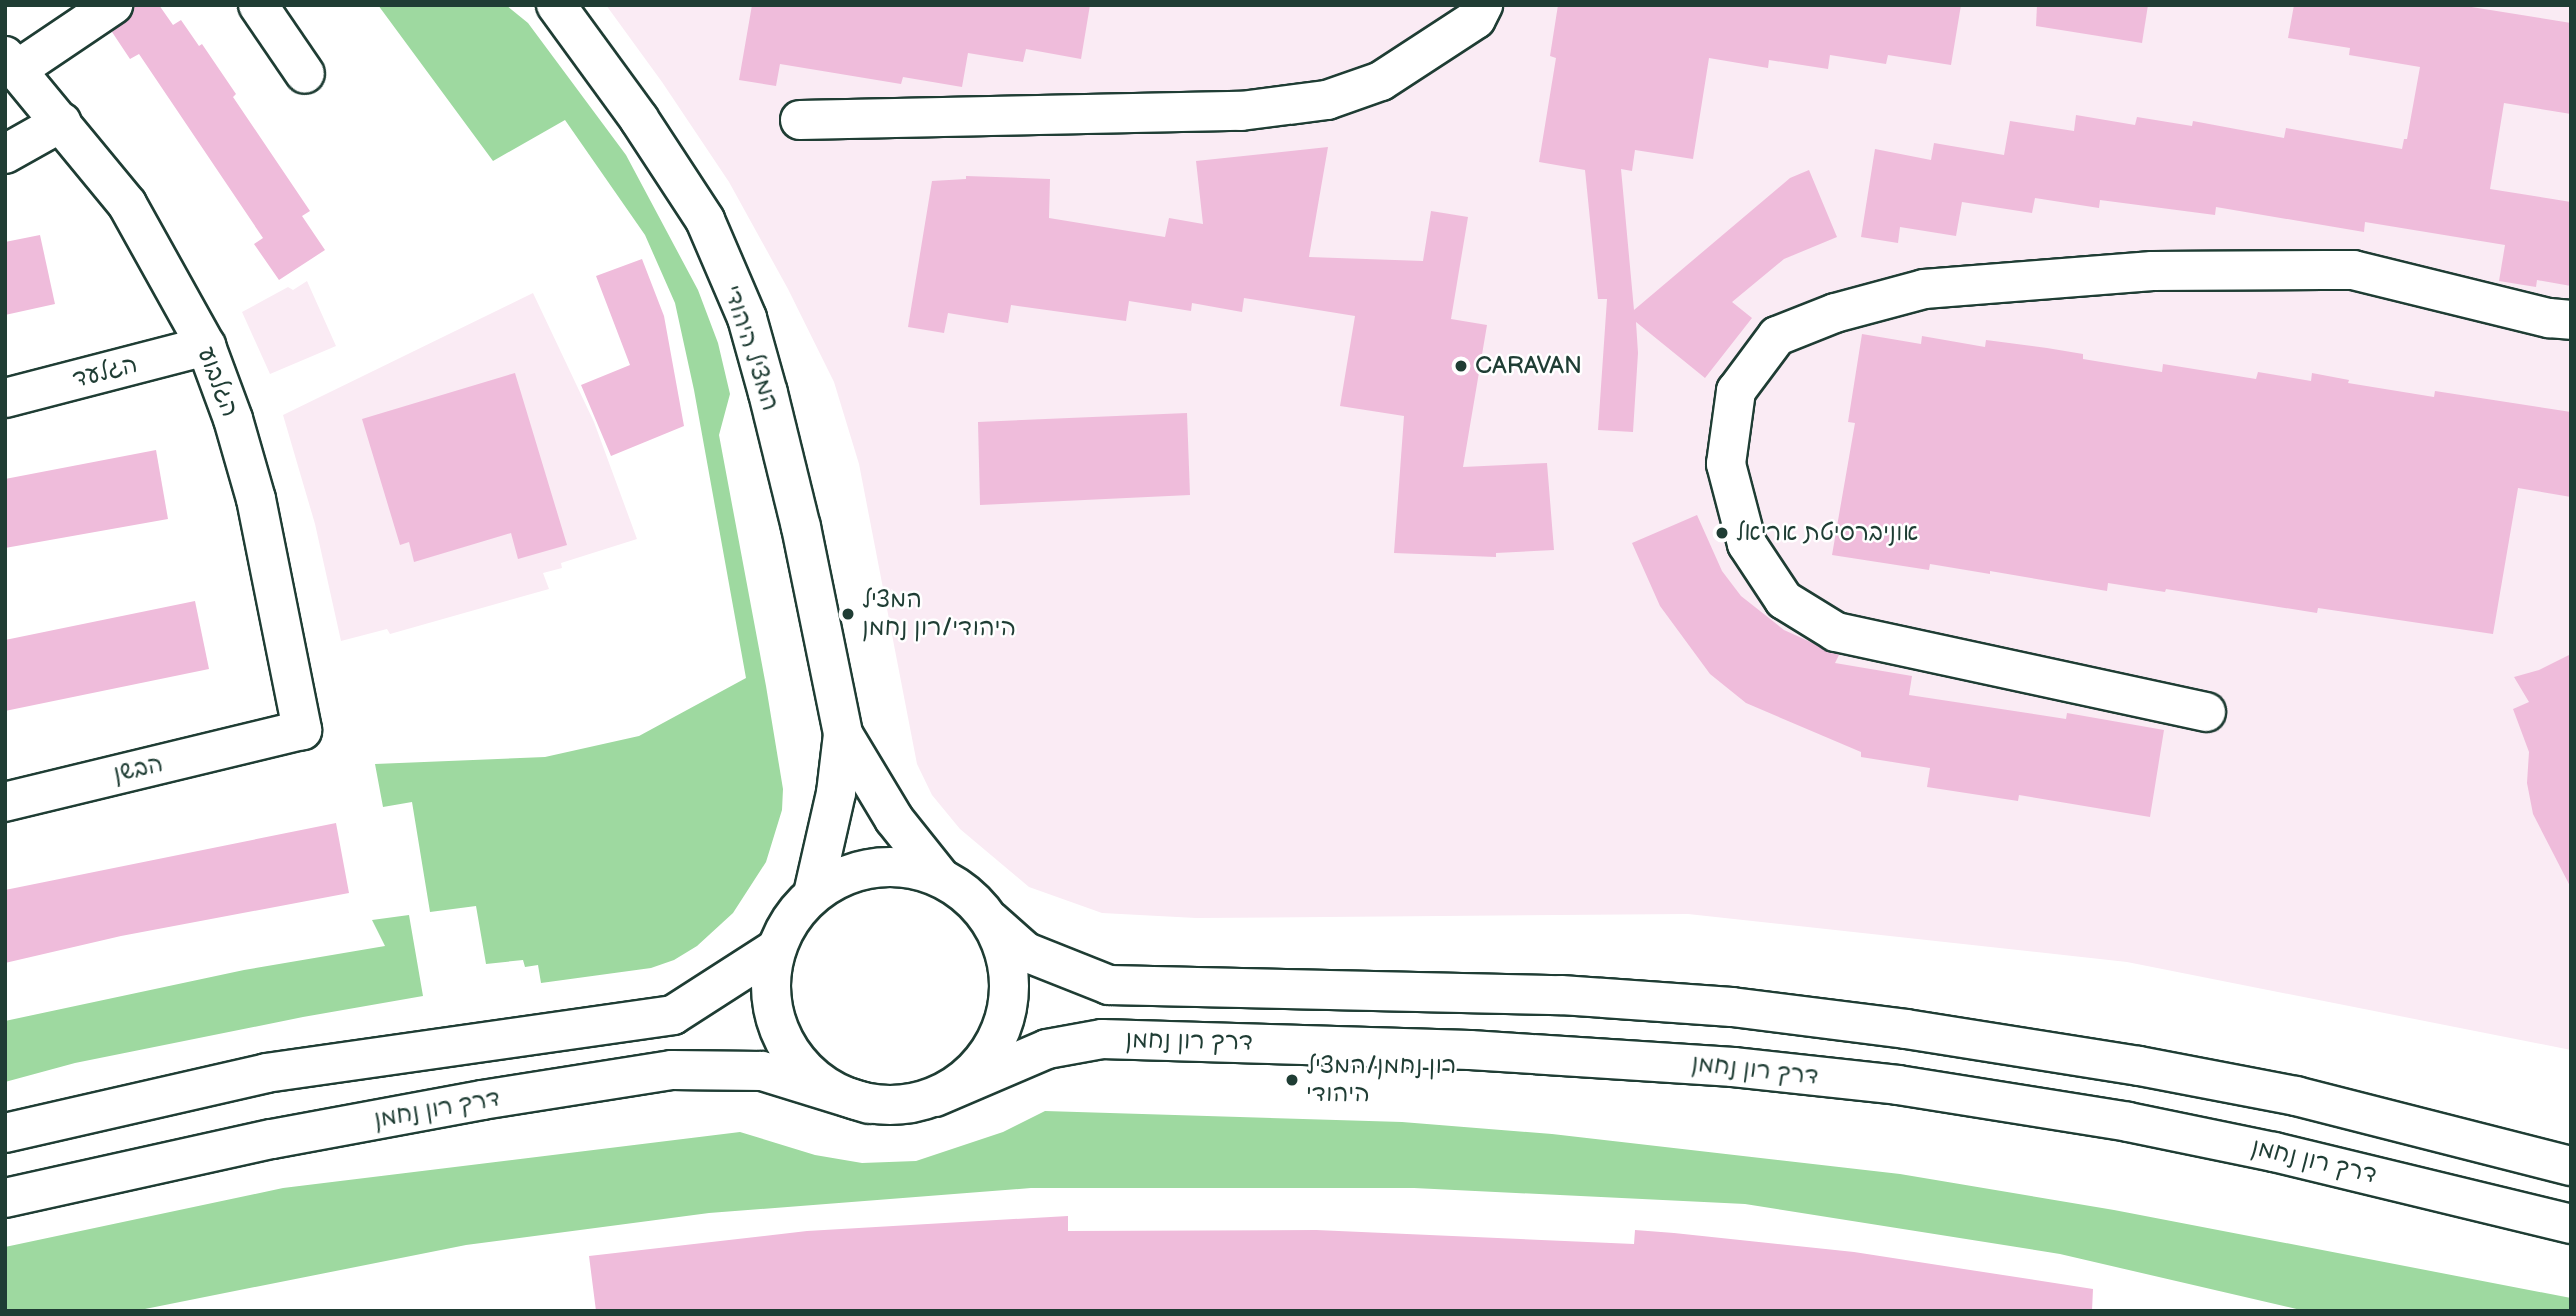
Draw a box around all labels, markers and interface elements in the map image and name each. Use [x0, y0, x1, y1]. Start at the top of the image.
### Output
street label: המציל היהודי [717, 282, 785, 414]
street label: הגלבוע [192, 343, 244, 421]
street label: הגלעד [70, 350, 140, 394]
place label: CARAVAN [1475, 352, 1582, 380]
marker: CARAVAN [1453, 358, 1469, 374]
place label: אוניברסיטת אריאל [1736, 519, 1918, 547]
marker: אוניברסיטת אריאל [1714, 525, 1730, 541]
place label: המציל היהודי/רון נחמן [862, 586, 1016, 642]
marker: המציל היהודי/רון נחמן [840, 606, 856, 622]
street label: הבשן [110, 749, 166, 789]
street label: דרך רון נחמן [1125, 1025, 1253, 1057]
street label: דרך רון נחמן [1690, 1049, 1820, 1091]
place label: רון נחמן/המציל היהודי [1306, 1052, 1456, 1108]
marker: רון נחמן/המציל היהודי [1284, 1072, 1300, 1088]
street label: דרך רון נחמן [372, 1084, 502, 1134]
street label: דרך רון נחמן [2249, 1133, 2379, 1189]

